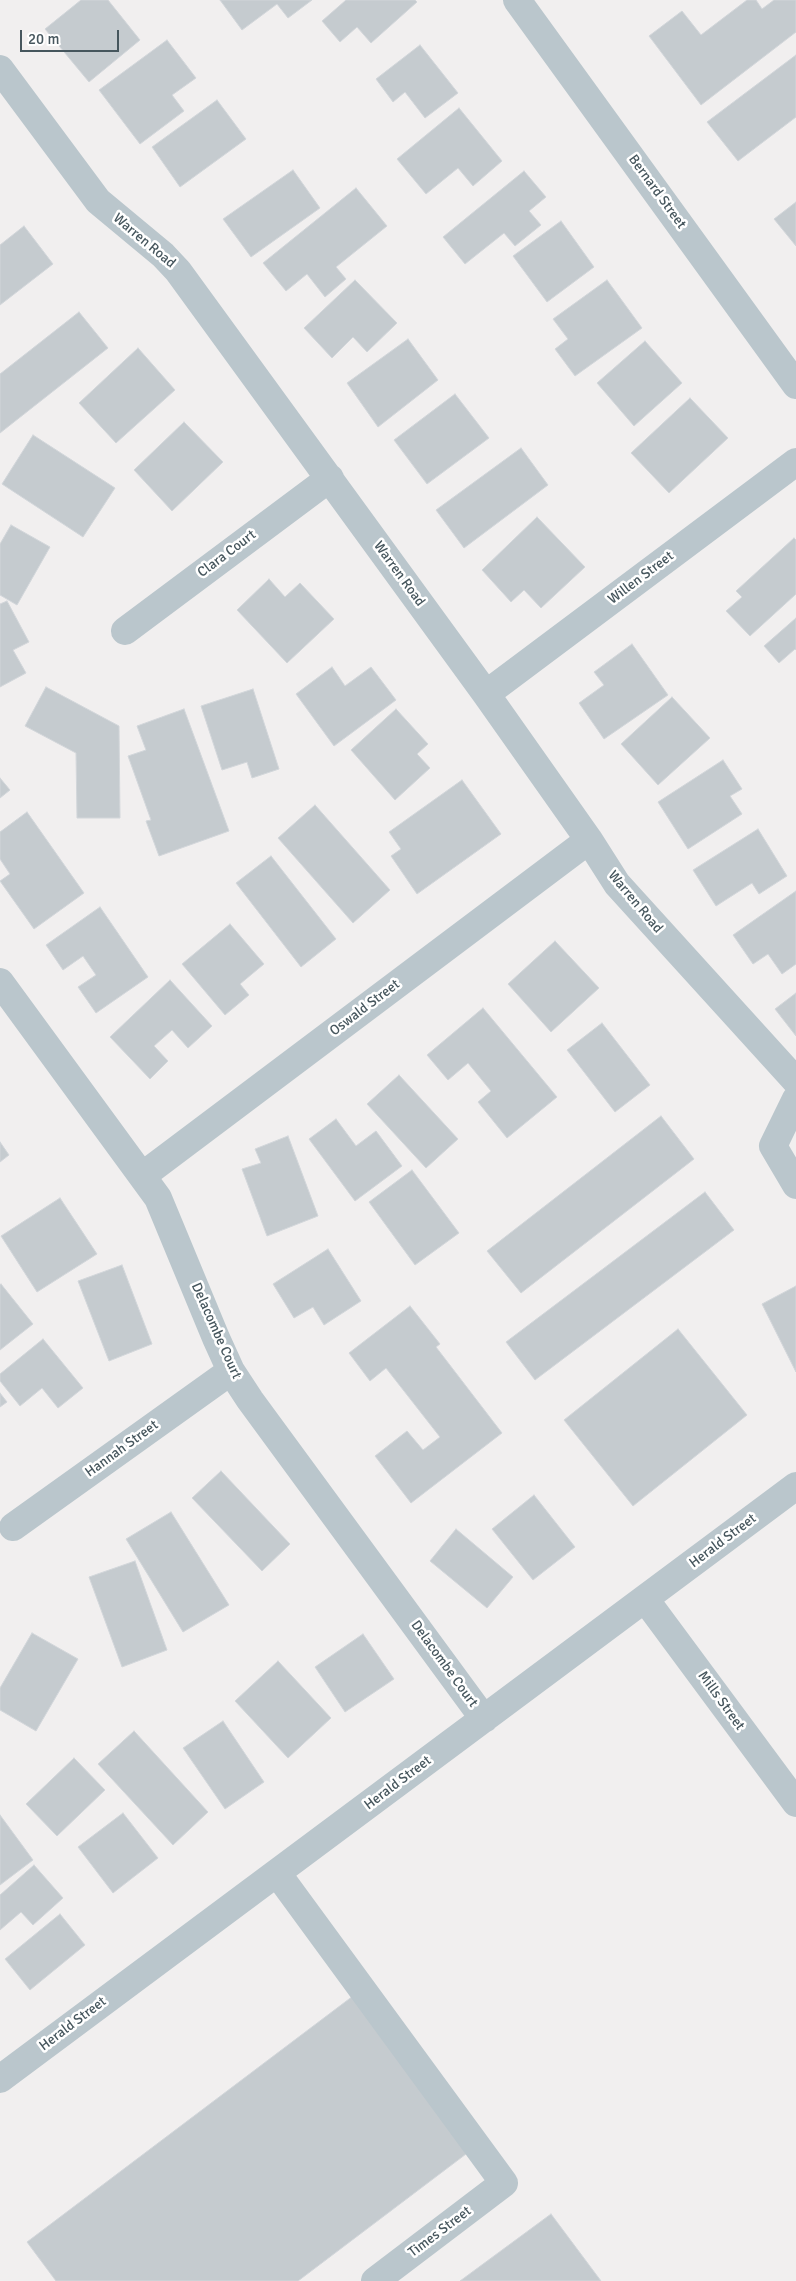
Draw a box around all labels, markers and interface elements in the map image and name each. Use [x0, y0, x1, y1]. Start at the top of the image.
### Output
scale bar [22, 20, 121, 52]
text: 20 m [28, 30, 59, 48]
street label: Bernard Street [625, 152, 689, 232]
street label: Warren Road [109, 210, 179, 272]
street label: Clara Court [195, 527, 259, 581]
street label: Warren Road [370, 538, 428, 610]
street label: Willen Street [605, 548, 677, 608]
street label: Warren Road [604, 867, 666, 937]
street label: Oswald Street [327, 976, 403, 1040]
street label: Delacombe Court [187, 1280, 245, 1382]
street label: Hannah Street [82, 1417, 162, 1481]
street label: Herald Street [686, 1510, 760, 1572]
street label: Delacombe Court [407, 1617, 481, 1711]
street label: Mills Street [694, 1668, 748, 1734]
street label: Herald Street [361, 1752, 435, 1814]
street label: Herald Street [36, 1993, 110, 2055]
street label: Times Street [405, 2203, 475, 2261]

